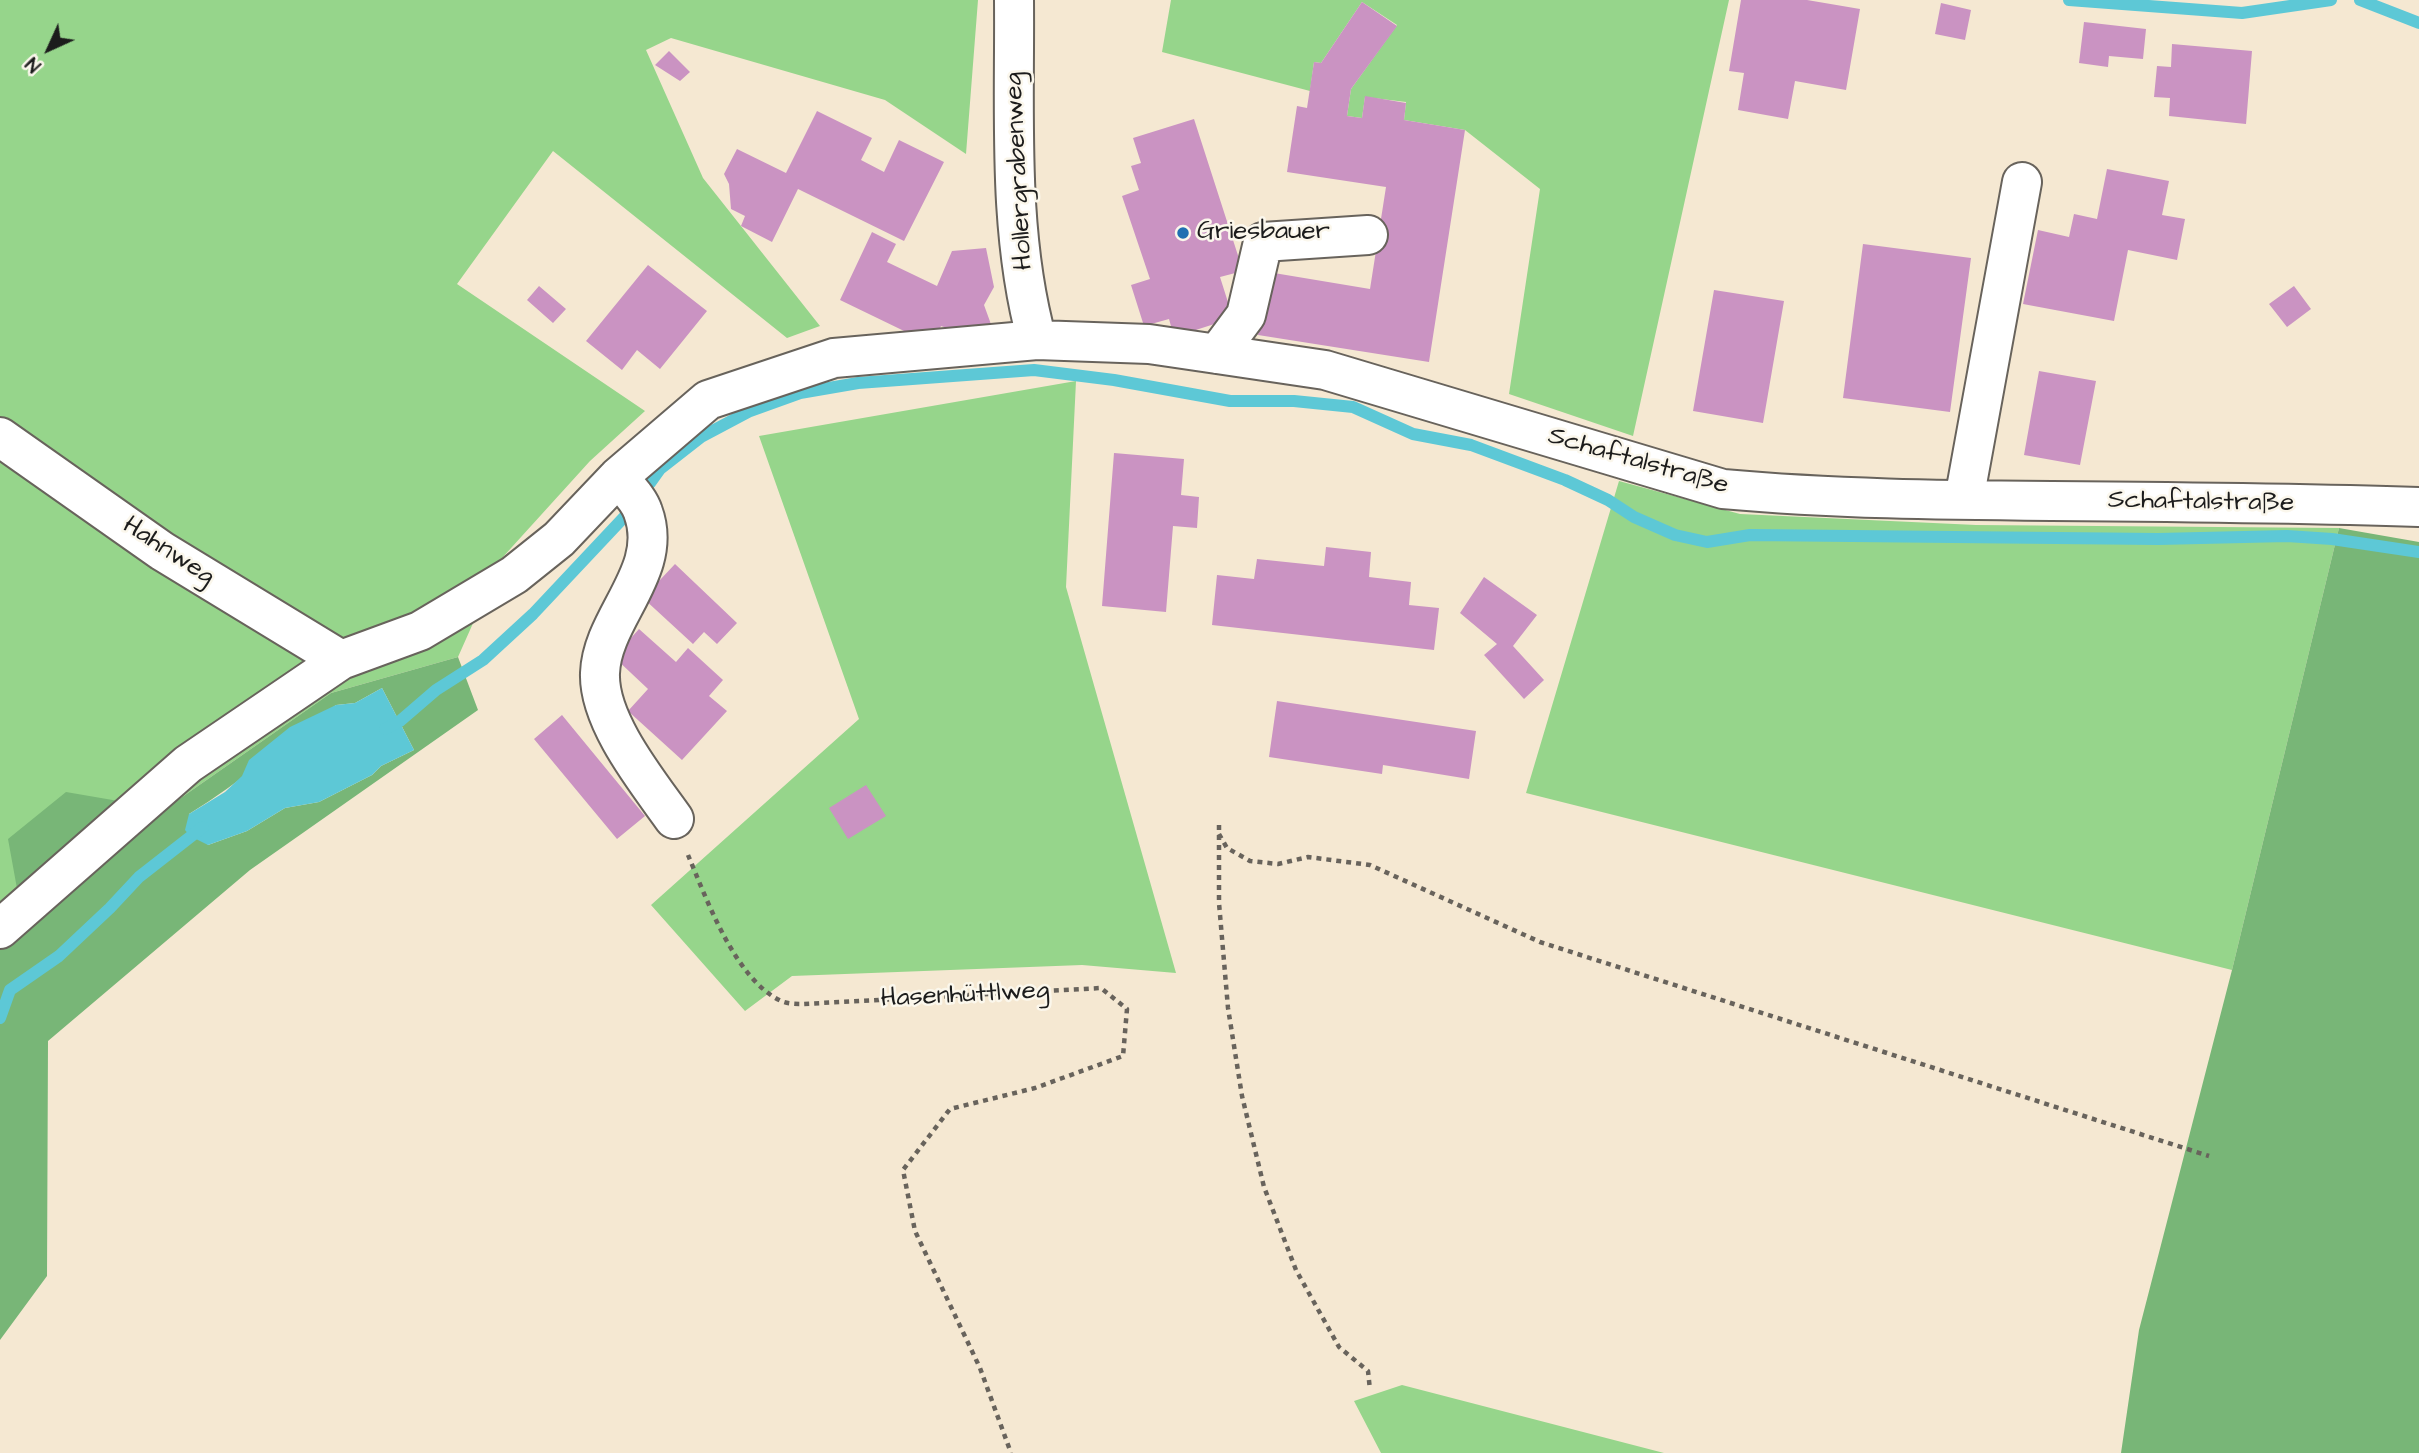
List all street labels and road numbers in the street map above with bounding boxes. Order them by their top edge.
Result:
street label: Hollergrabenweg [999,71,1041,271]
street label: Schaftalstraße [1544,421,1732,503]
street label: Schaftalstraße [2108,486,2294,520]
street label: Hahnweg [116,511,220,593]
street label: Hasenhüttlweg [880,976,1050,1016]

